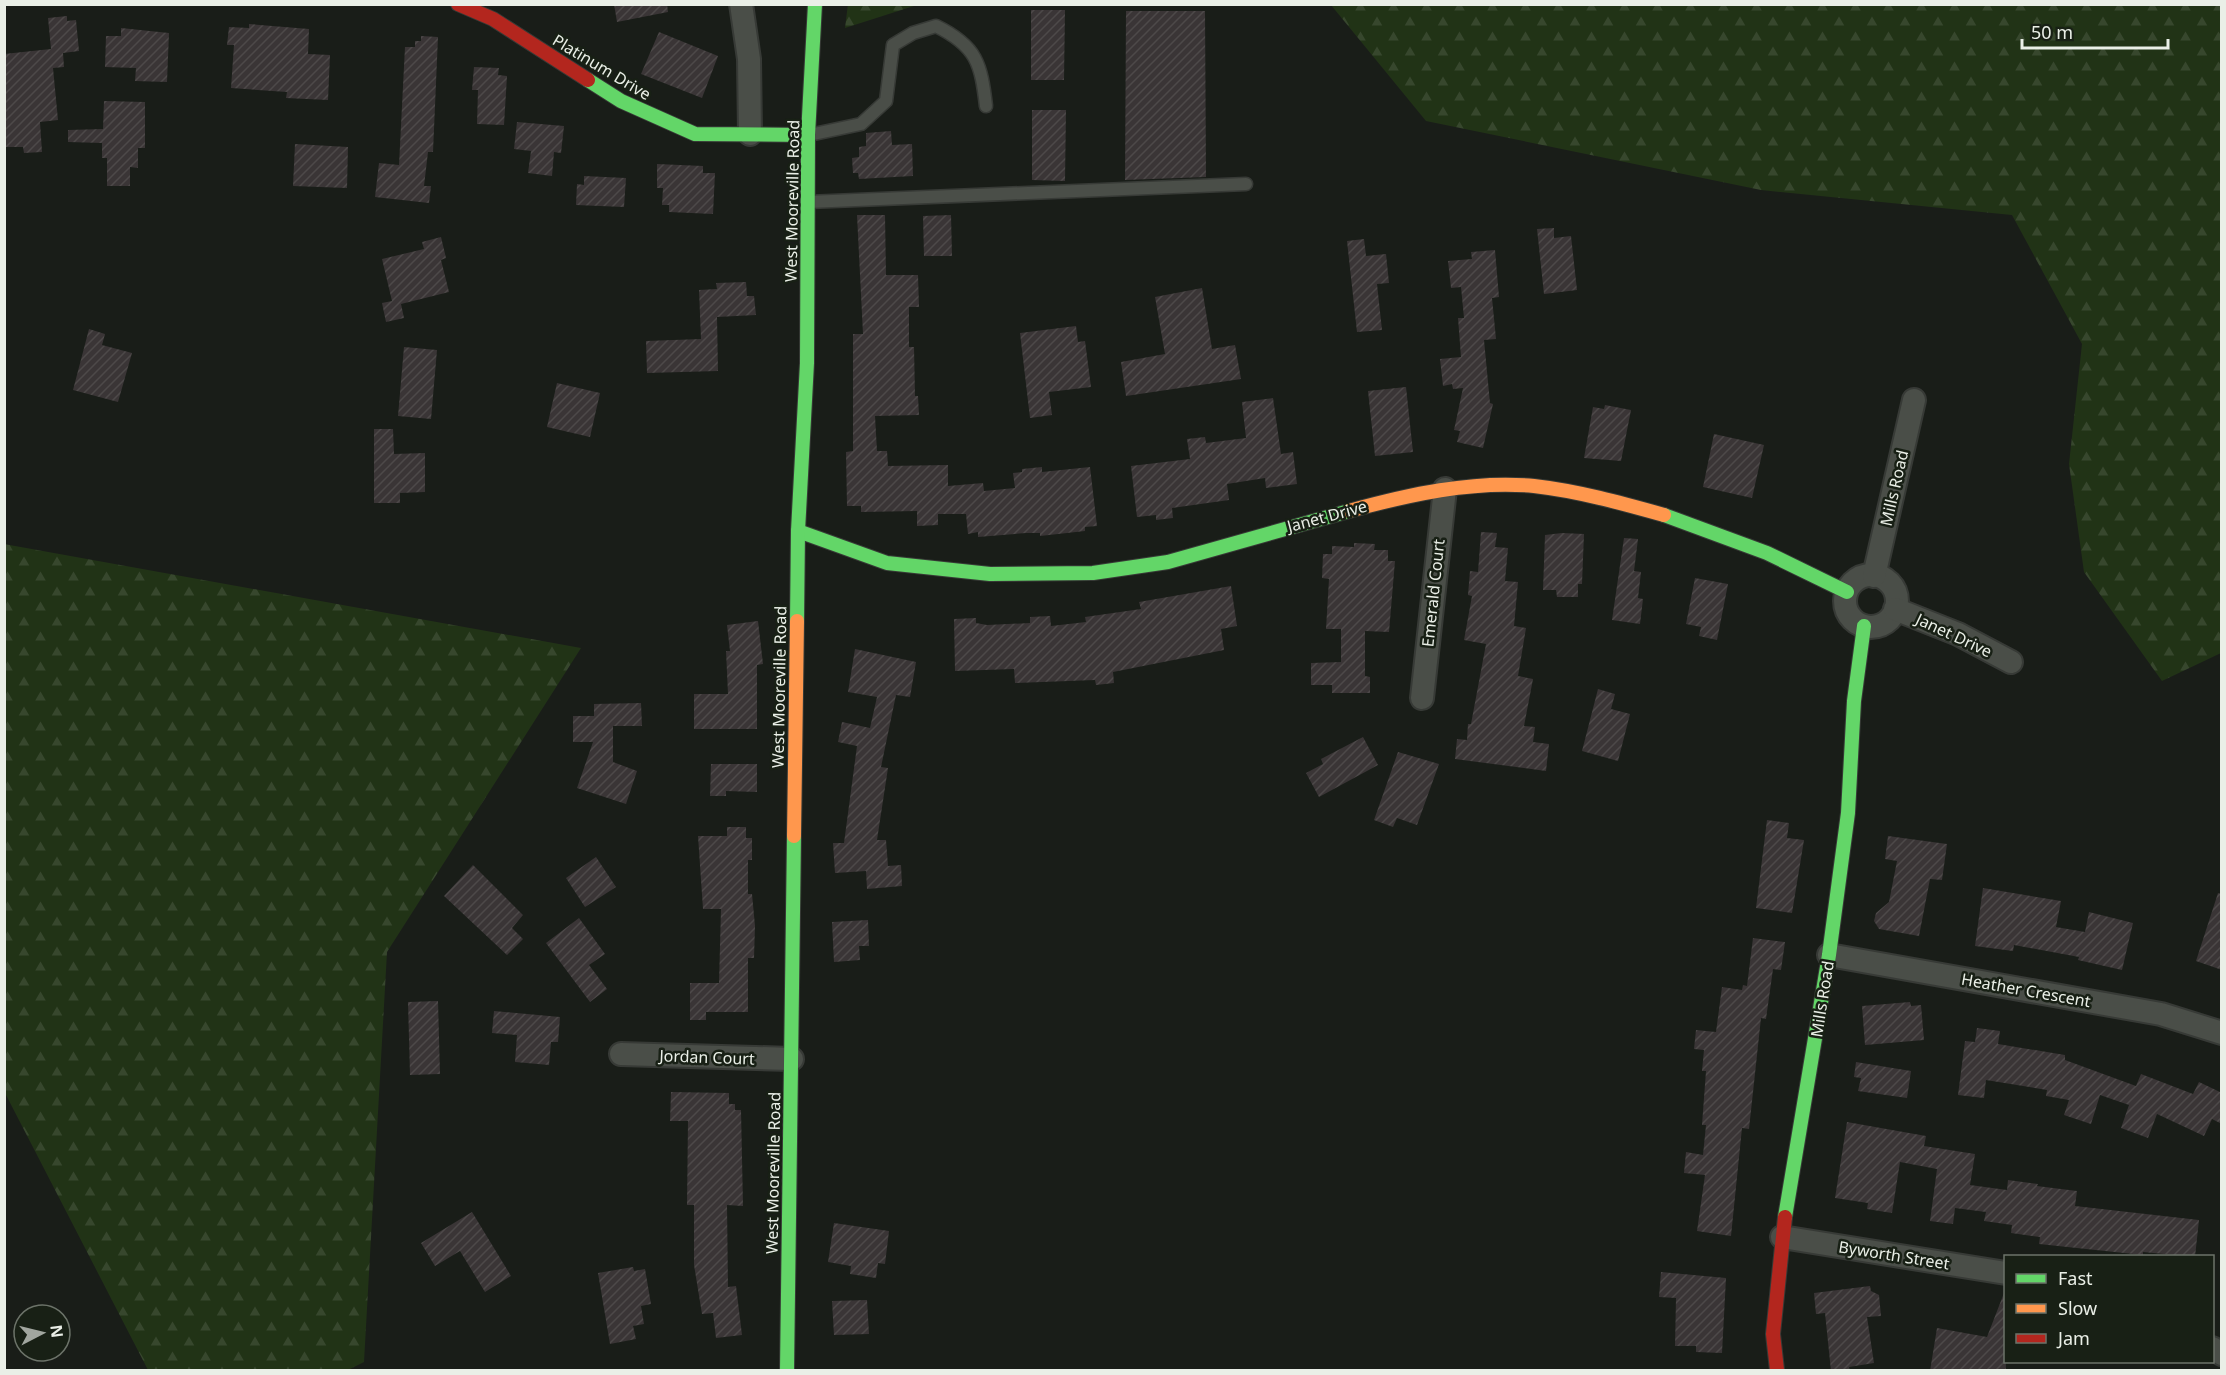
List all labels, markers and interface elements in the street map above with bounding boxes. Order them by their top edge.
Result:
scale bar [2022,12,2168,50]
text: 50 m [2031,20,2073,44]
street label: Platinum Drive [549,29,655,105]
street label: West Mooreville Road [780,120,804,282]
street label: Mills Road [1875,448,1913,528]
street label: Janet Drive [1283,495,1369,538]
street label: Emerald Court [1416,538,1450,648]
street label: West Mooreville Road [767,606,791,768]
street label: Janet Drive [1910,607,1996,662]
street label: Mills Road [1805,959,1839,1039]
street label: Heather Crescent [1960,968,2093,1012]
street label: Jordan Court [657,1044,755,1070]
street label: West Mooreville Road [761,1092,785,1254]
street label: Byworth Street [1837,1235,1951,1275]
legend [2004,1255,2214,1363]
text: Fast [2058,1266,2093,1290]
text: Slow [2058,1296,2097,1320]
north arrow [12,1303,72,1363]
text: N [45,1323,69,1339]
text: Jam [2056,1326,2090,1350]

